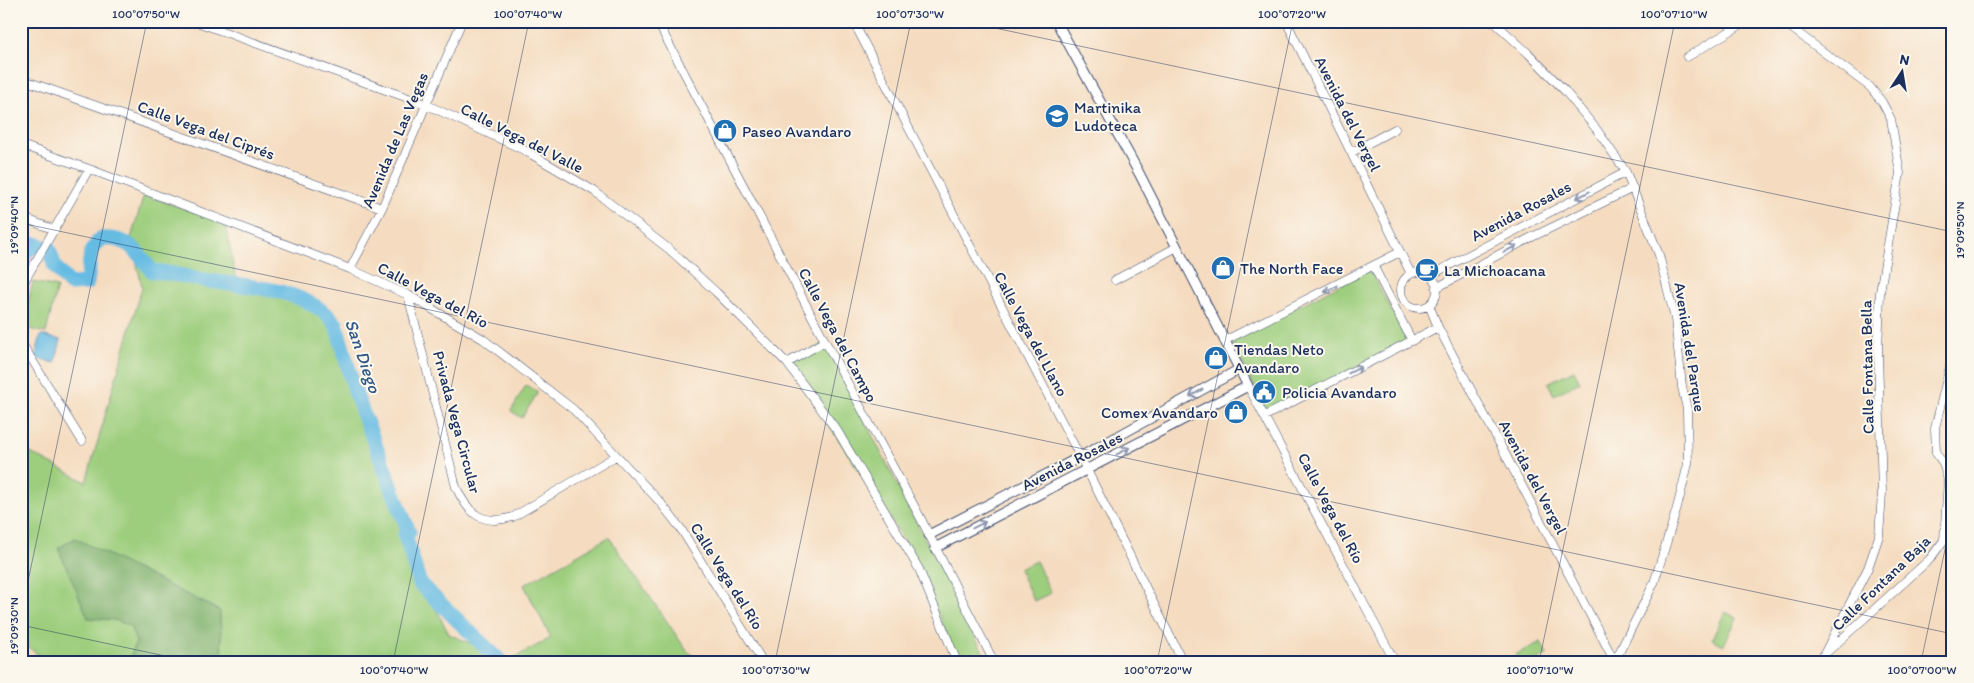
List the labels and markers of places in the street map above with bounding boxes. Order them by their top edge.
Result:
place label: Martinika Ludoteca [1074,98,1142,135]
school or university icon: Martinika Ludoteca [1044,103,1070,129]
shop icon: Paseo Avandaro [712,118,738,144]
place label: Paseo Avandaro [742,122,851,141]
shop icon: The North Face [1210,255,1236,281]
cafe icon: La Michoacana [1414,257,1440,283]
place label: The North Face [1240,259,1343,278]
place label: La Michoacana [1444,261,1547,280]
place label: Tiendas Neto Avandaro [1234,340,1324,377]
shop icon: Tiendas Neto Avandaro [1203,345,1229,371]
public building icon: Policia Avandaro [1251,379,1277,405]
place label: Policia Avandaro [1282,383,1397,402]
shop icon: Comex Avandaro [1223,399,1249,425]
place label: Comex Avandaro [1101,403,1218,422]

